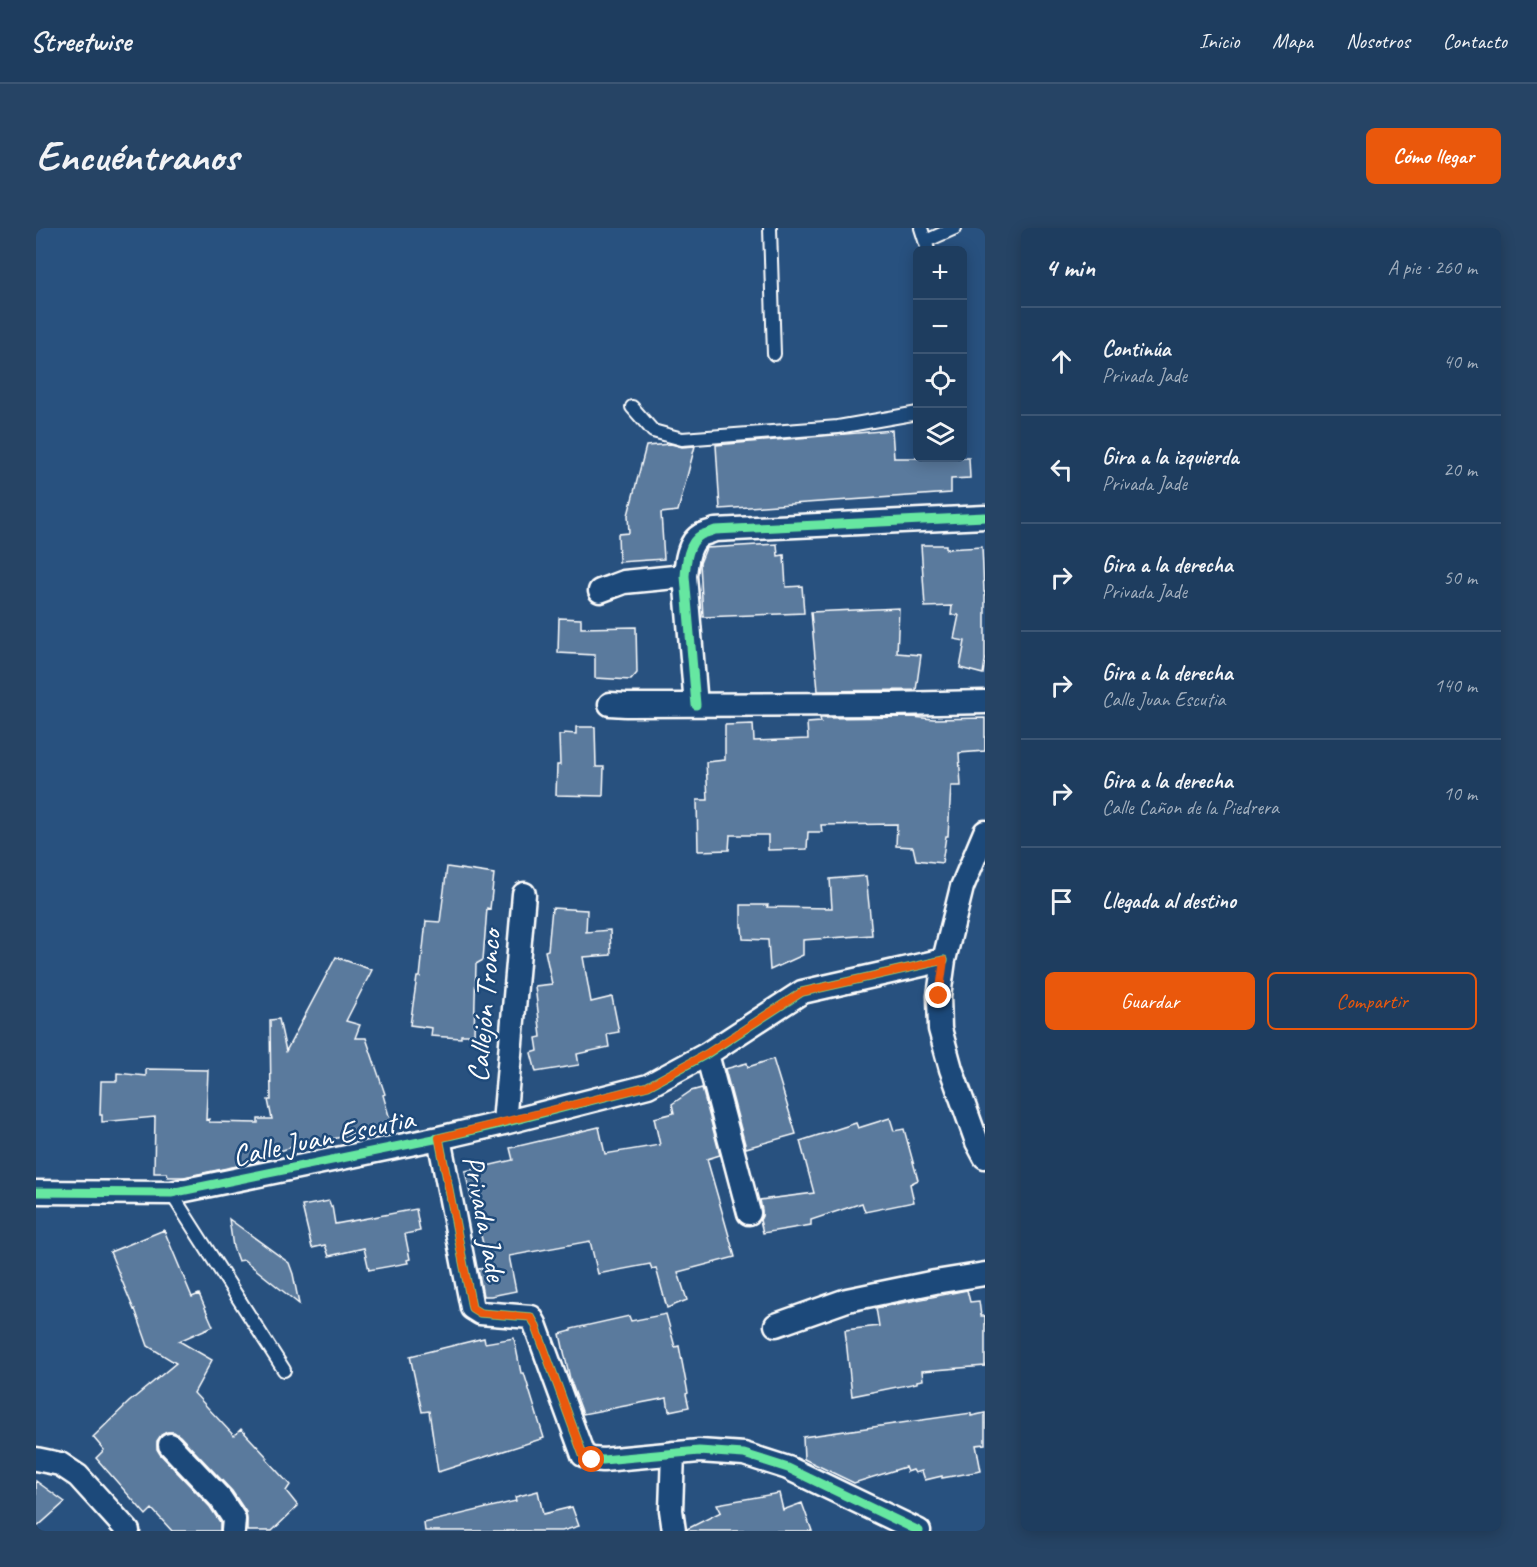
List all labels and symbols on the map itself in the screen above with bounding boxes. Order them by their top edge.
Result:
street label: Callejón Tronco [458,925,510,1084]
route end [925,982,951,1008]
street label: Calle Juan Escutia [229,1099,419,1175]
street label: Privada Jade [454,1152,516,1286]
route start [578,1446,604,1472]

